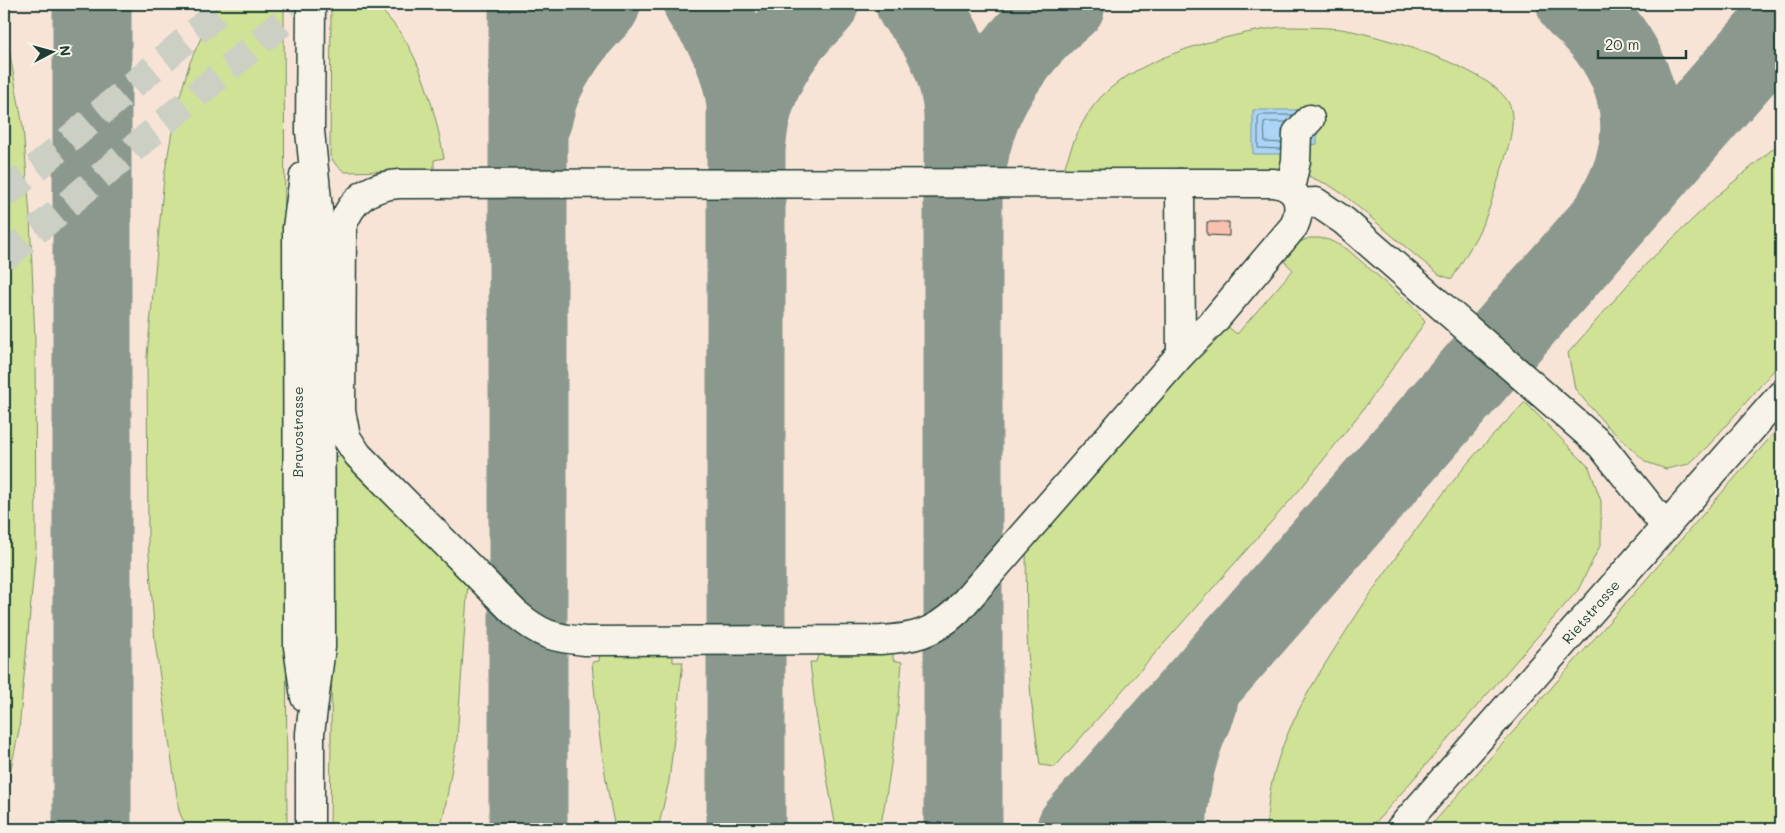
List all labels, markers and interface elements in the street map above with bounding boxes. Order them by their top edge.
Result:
north arrow [28,28,78,78]
scale bar [1598,28,1685,60]
text: 20 m [1605,34,1639,54]
text: N [55,44,75,57]
street label: Bravostrasse [288,386,307,478]
street label: Rietstrasse [1558,576,1624,648]

